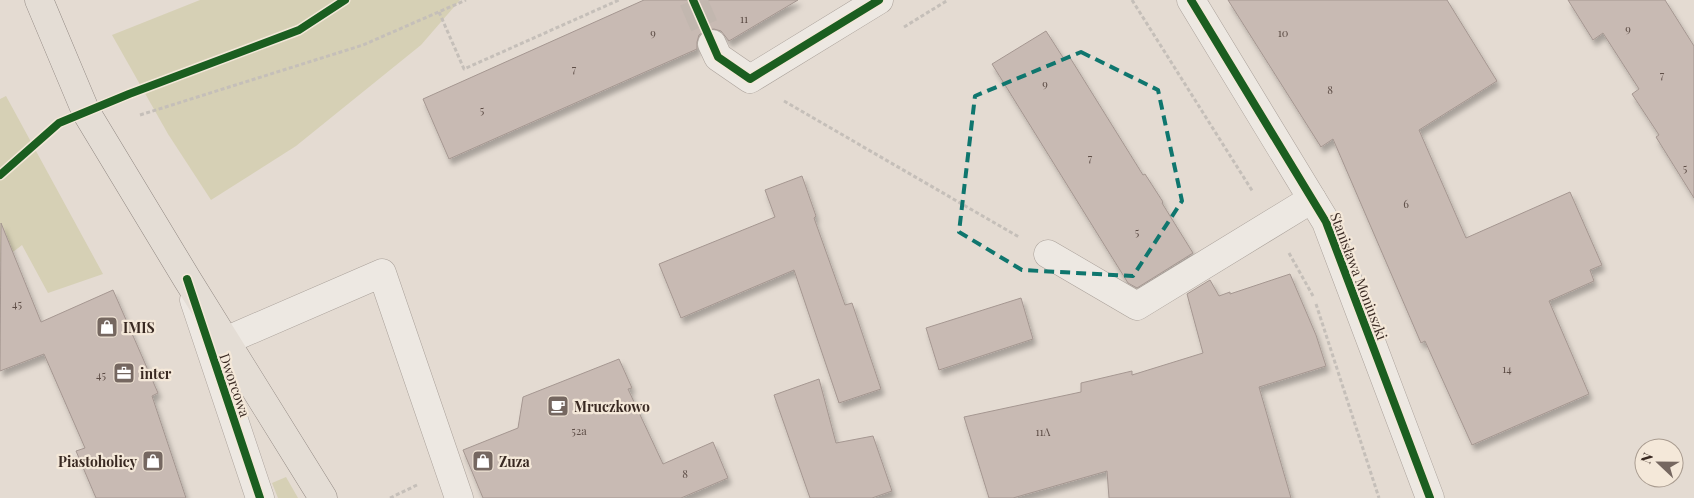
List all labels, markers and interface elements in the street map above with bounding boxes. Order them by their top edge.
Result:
house number: 11 [740,11,748,26]
house number: 9 [1625,21,1631,36]
house number: 9 [650,25,656,40]
house number: 10 [1278,25,1289,40]
house number: 7 [572,61,577,76]
house number: 7 [1660,67,1665,82]
house number: 9 [1042,76,1048,91]
house number: 8 [1327,82,1333,97]
house number: 5 [480,102,485,117]
house number: 7 [1088,150,1093,165]
house number: 5 [1683,160,1688,175]
house number: 6 [1403,196,1409,211]
street label: Stanisława Moniuszki [1326,210,1392,342]
house number: 5 [1135,224,1140,239]
house number: 45 [12,296,22,311]
shop icon: IMIS [95,315,119,339]
place label: IMIS [123,318,155,337]
street label: Dworcowa [215,350,255,420]
office icon: inter [112,361,136,385]
house number: 14 [1502,361,1512,376]
place label: inter [140,364,172,383]
house number: 45 [96,367,106,382]
cafe icon: Mruczkowo [546,394,570,418]
place label: Mruczkowo [574,397,650,416]
house number: 52a [571,423,587,438]
house number: 11A [1035,424,1051,439]
north arrow [1634,438,1684,488]
shop icon: Piastoholicy [141,449,165,473]
shop icon: Zuza [471,449,495,473]
text: N [1636,450,1657,466]
place label: Piastoholicy [58,452,138,471]
place label: Zuza [499,452,530,471]
house number: 8 [682,466,688,481]

